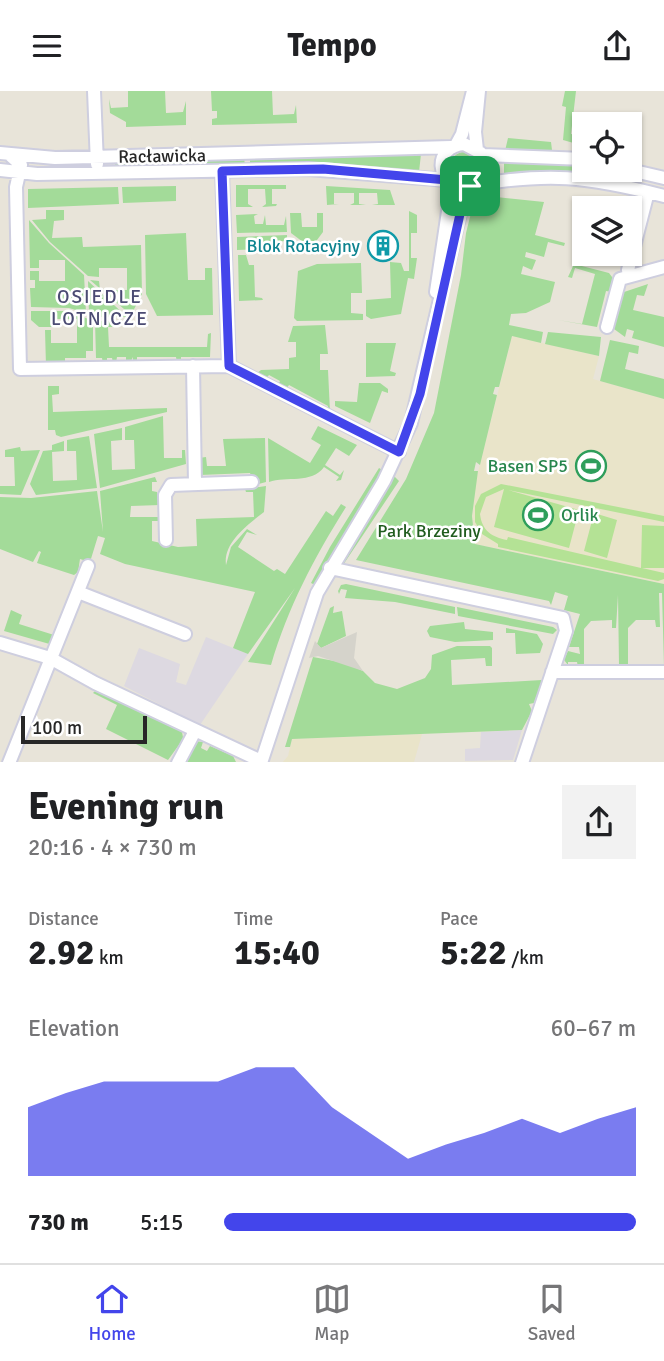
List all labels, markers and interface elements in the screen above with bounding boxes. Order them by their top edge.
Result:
text: Tempo [287,26,377,65]
icon: menu [28,27,66,65]
icon: share [598,27,636,65]
map controls [572,112,642,266]
button: locate [572,112,642,182]
street label: Racławicka [118,144,206,168]
pin [440,156,500,216]
icon: arrive [451,167,489,205]
button: layers [572,196,642,266]
building icon: Blok Rotacyjny [366,229,400,263]
place label: Blok Rotacyjny [247,235,361,257]
district label: OSIEDLE LOTNICZE [51,285,149,331]
sports icon: Basen SP5 [574,449,608,483]
place label: Basen SP5 [487,455,568,477]
sports icon: Orlik [521,498,555,532]
place label: Orlik [561,504,599,526]
park label: Park Brzeziny [377,520,481,542]
scale bar [21,713,147,745]
text: 100 m [32,716,82,740]
text: Evening run [28,783,224,830]
button: share [562,785,636,859]
text: 20:16 · 4 × 730 m [28,833,197,862]
text: Distance [28,907,99,931]
text: Time [234,907,273,931]
text: Pace [440,907,478,931]
text: 2.92 [28,931,95,974]
text: 15:40 [234,931,320,974]
text: 5:22 [440,931,507,974]
text: km [95,946,124,970]
text: /km [507,946,544,970]
text: Elevation [28,1014,120,1043]
text: 60–67 m [551,1014,636,1043]
text: 730 m [28,1208,89,1237]
text: 5:15 [140,1208,183,1237]
tab: Home [88,1280,136,1346]
tab: Map [313,1280,351,1346]
tab: Saved [528,1280,576,1346]

